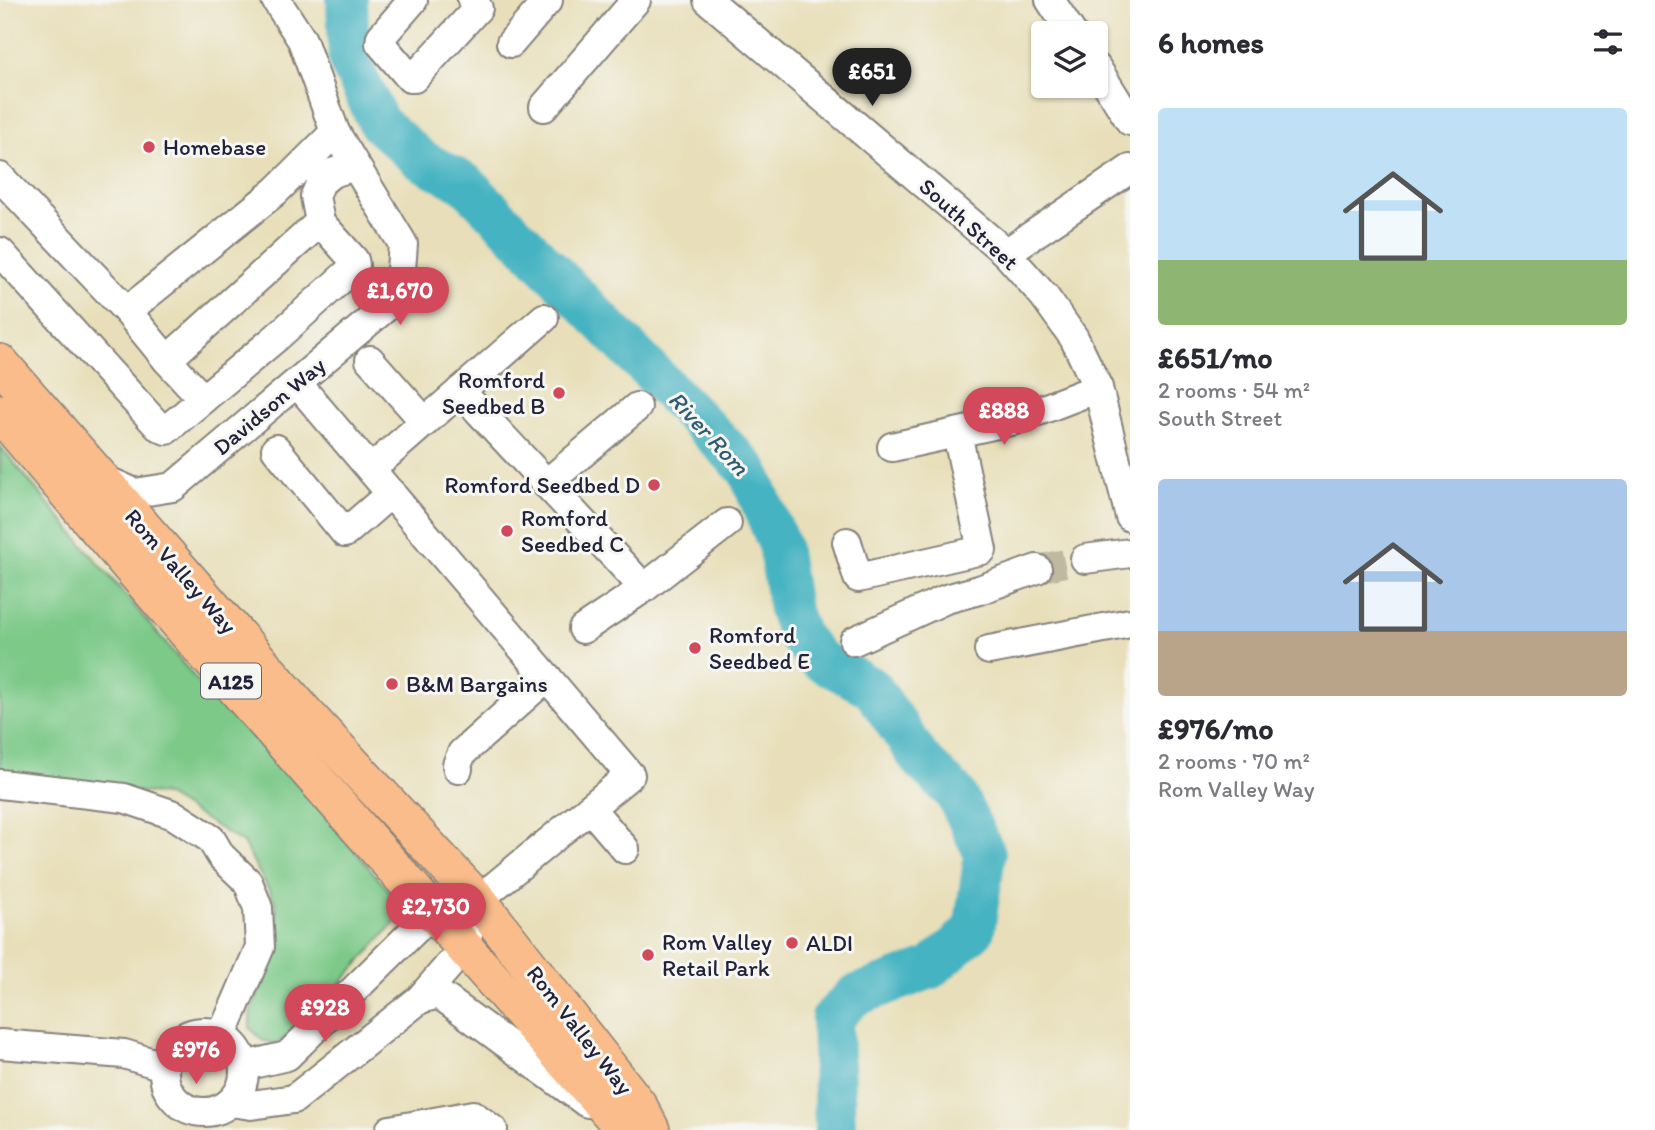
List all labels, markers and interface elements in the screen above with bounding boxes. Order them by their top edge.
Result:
map controls [1031,21,1108,98]
button: layers [1031,21,1108,98]
icon: filters [1589,23,1627,61]
text: 6 homes [1158,24,1264,61]
pin: £651 [831,48,913,108]
text: £651 [848,57,896,85]
place label: Homebase [163,133,266,161]
marker: Homebase [141,139,157,155]
icon: home [1330,153,1456,279]
street label: South Street [914,172,1025,276]
pin: £1,670 [343,268,457,327]
text: £1,670 [367,276,433,304]
text: £651/mo [1158,339,1273,376]
street label: Davidson Way [207,351,331,461]
place label: Romford Seedbed B [442,366,545,420]
text: 2 rooms · 54 m² [1158,376,1310,404]
marker: Romford Seedbed B [551,385,567,401]
water label: River Rom [663,385,756,482]
pin: £888 [963,388,1045,447]
text: £888 [979,396,1029,424]
text: South Street [1158,404,1282,432]
place label: Romford Seedbed D [444,471,640,499]
marker: Romford Seedbed D [646,477,662,493]
street label: Rom Valley Way [119,503,243,639]
place label: Romford Seedbed C [521,504,624,558]
marker: Romford Seedbed C [499,523,515,539]
icon: home [1330,524,1456,650]
place label: Romford Seedbed E [709,621,810,675]
marker: Romford Seedbed E [687,640,703,656]
road number: A125 [201,664,261,698]
place label: B&M Bargains [406,670,548,698]
marker: B&M Bargains [384,676,400,692]
text: £976/mo [1158,710,1274,747]
text: 2 rooms · 70 m² [1158,747,1310,775]
text: Rom Valley Way [1158,775,1315,803]
pin: £2,730 [379,884,493,943]
text: £2,730 [402,892,470,920]
place label: Rom Valley Retail Park [662,928,772,982]
place label: ALDI [806,929,853,957]
marker: ALDI [784,935,800,951]
marker: Rom Valley Retail Park [640,947,656,963]
street label: Rom Valley Way [521,960,639,1100]
pin: £928 [284,984,366,1044]
text: £928 [300,993,350,1021]
pin: £976 [155,1026,237,1086]
text: £976 [172,1035,220,1063]

